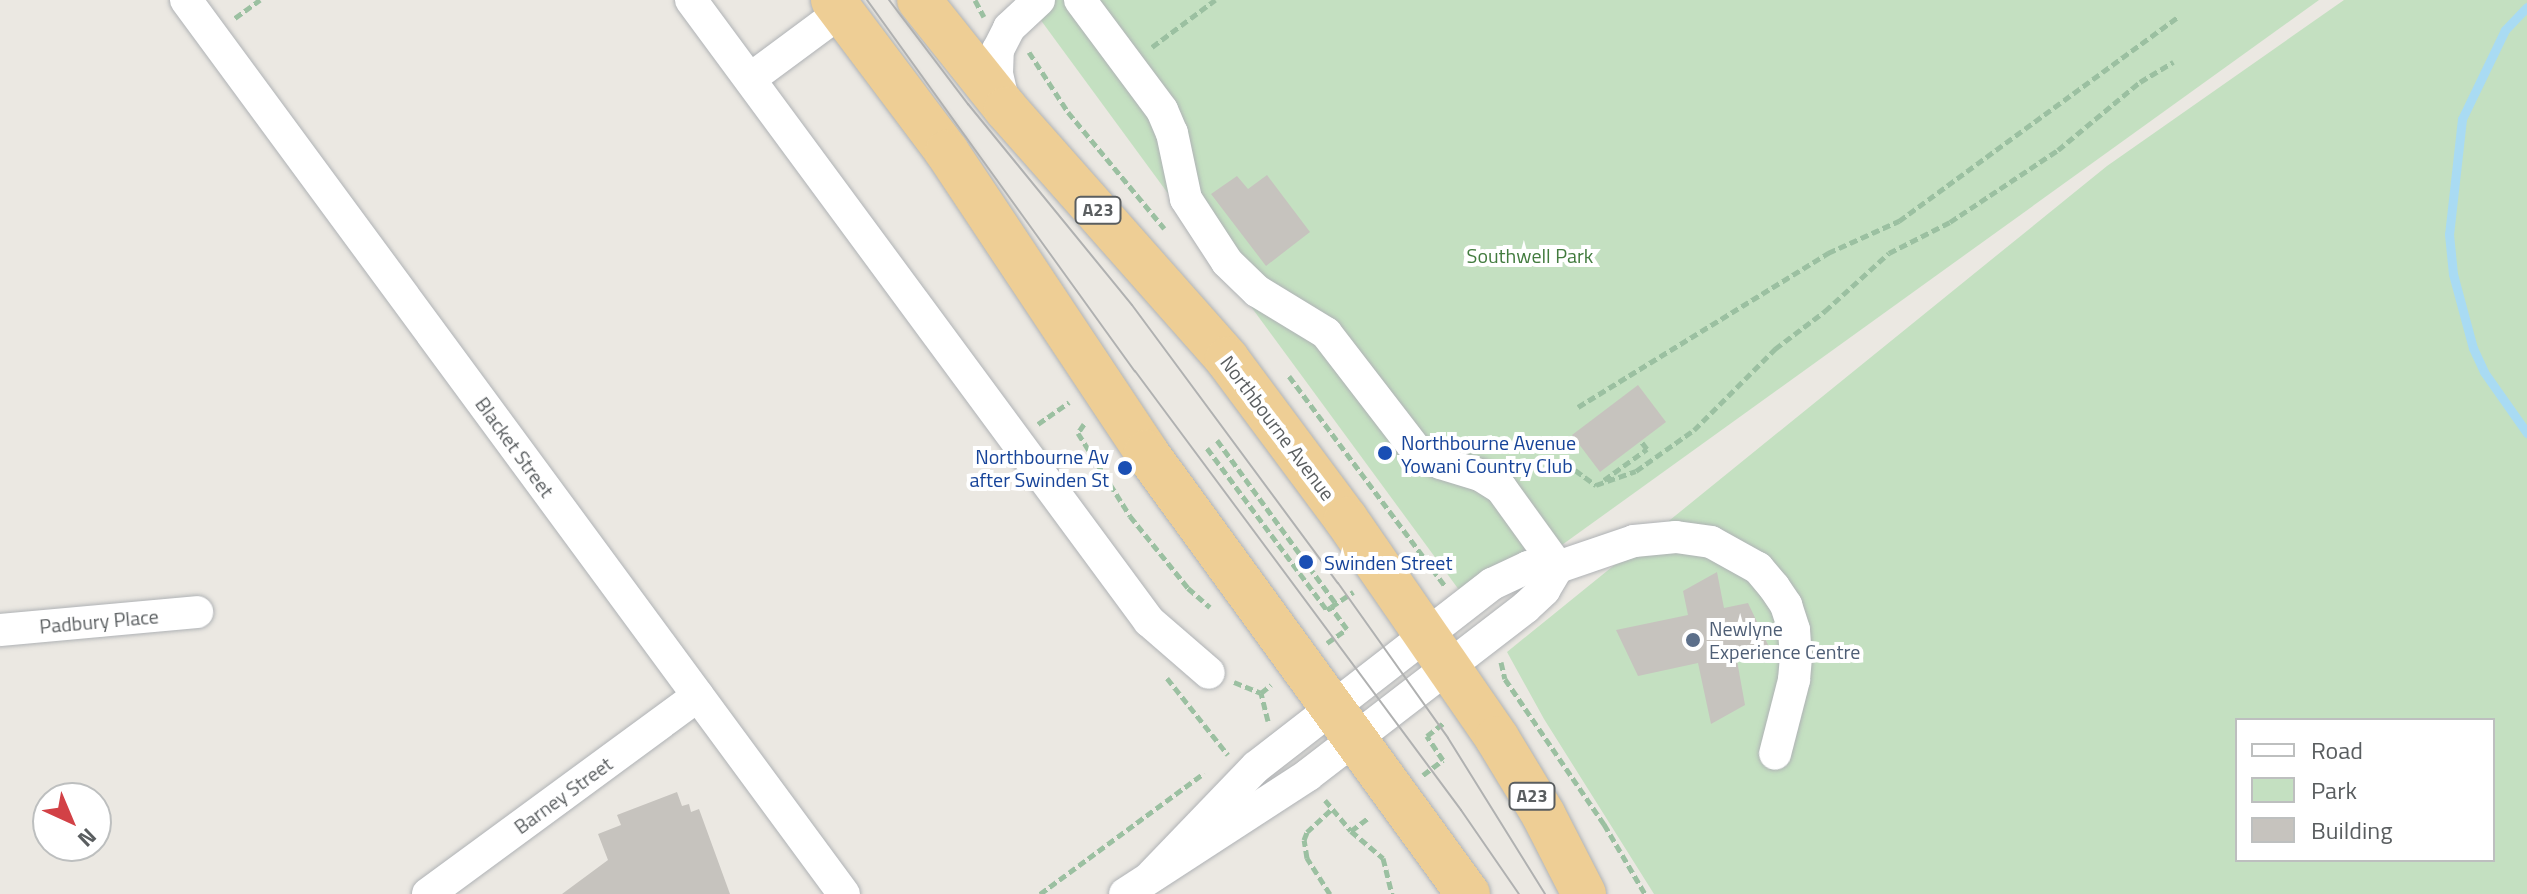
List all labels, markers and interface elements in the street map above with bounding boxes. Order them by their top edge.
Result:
road number: A23 [1074,196,1122,224]
park label: Southwell Park [1467,243,1593,267]
street label: Northbourne Avenue [1216,351,1340,505]
street label: Blacket Street [471,392,559,502]
place label: Northbourne Avenue Yowani Country Club [1401,430,1576,477]
place label: Northbourne Av after Swinden St [969,444,1109,491]
marker: Northbourne Avenue Yowani Country Club [1376,444,1394,462]
marker: Northbourne Av after Swinden St [1116,459,1134,477]
place label: Swinden Street [1324,550,1452,574]
marker: Swinden Street [1295,551,1317,573]
street label: Padbury Place [38,604,160,638]
place label: Newlyne Experience Centre [1709,616,1860,663]
marker: Newlyne Experience Centre [1684,631,1702,649]
legend [2235,718,2495,862]
text: Road [2311,732,2363,768]
street label: Barney Street [509,751,617,839]
text: Park [2311,772,2357,808]
north arrow [32,782,112,862]
road number: A23 [1508,782,1556,810]
text: Building [2311,812,2393,848]
text: N [70,820,105,855]

